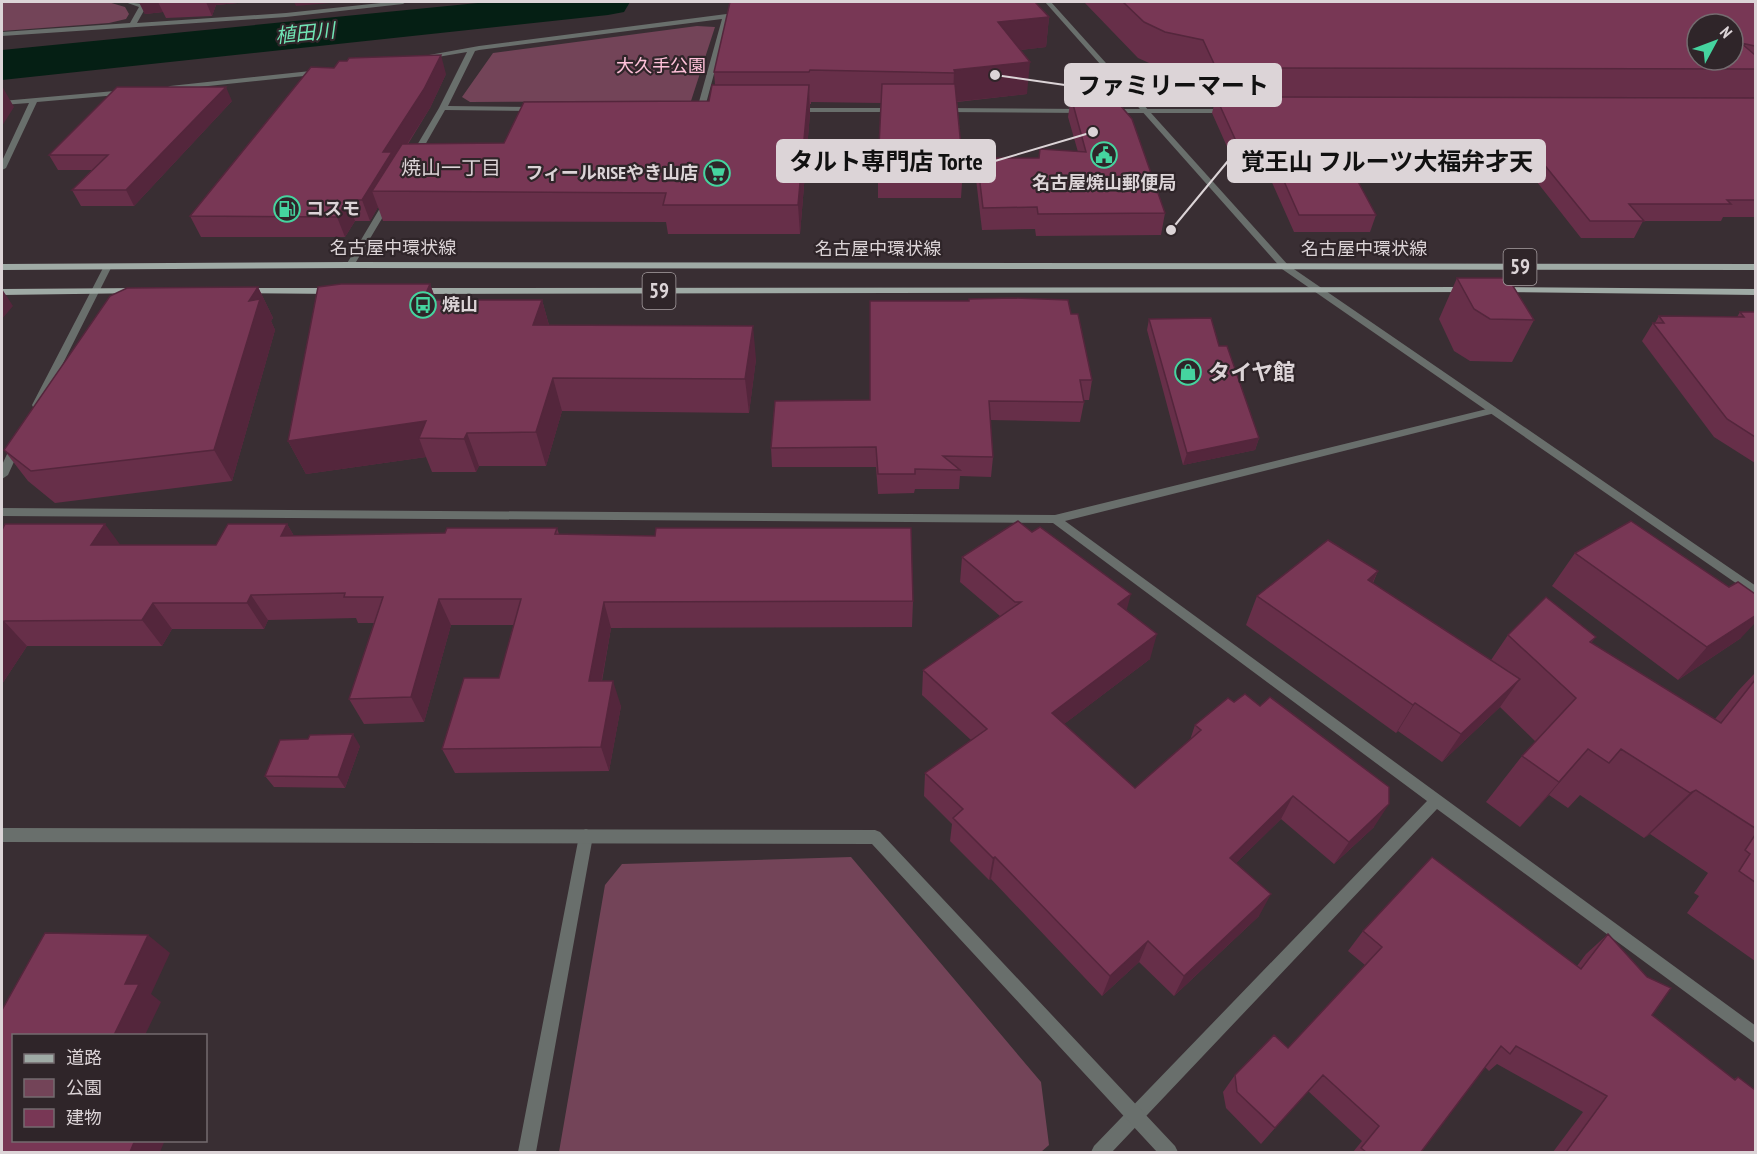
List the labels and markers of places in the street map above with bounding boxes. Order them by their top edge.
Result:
callout: ファミリーマート [1065,64,1281,106]
callout: タルト専門店 Torte [777,140,995,182]
public building icon: 名古屋焼山郵便局 [1089,140,1119,170]
callout: 覚王山 フルーツ大福弁才天 [1228,140,1545,182]
supermarket icon: フィールRISEやき山店 [702,158,732,188]
place label: フィールRISEやき山店 [525,161,698,184]
place label: 名古屋焼山郵便局 [1032,171,1176,194]
fuel station icon: コスモ [272,194,302,224]
place label: コスモ [306,197,360,220]
bus stop icon: 焼山 [408,290,438,320]
place label: 焼山 [442,293,478,316]
shop icon: タイヤ館 [1173,357,1203,387]
place label: タイヤ館 [1208,358,1295,386]

